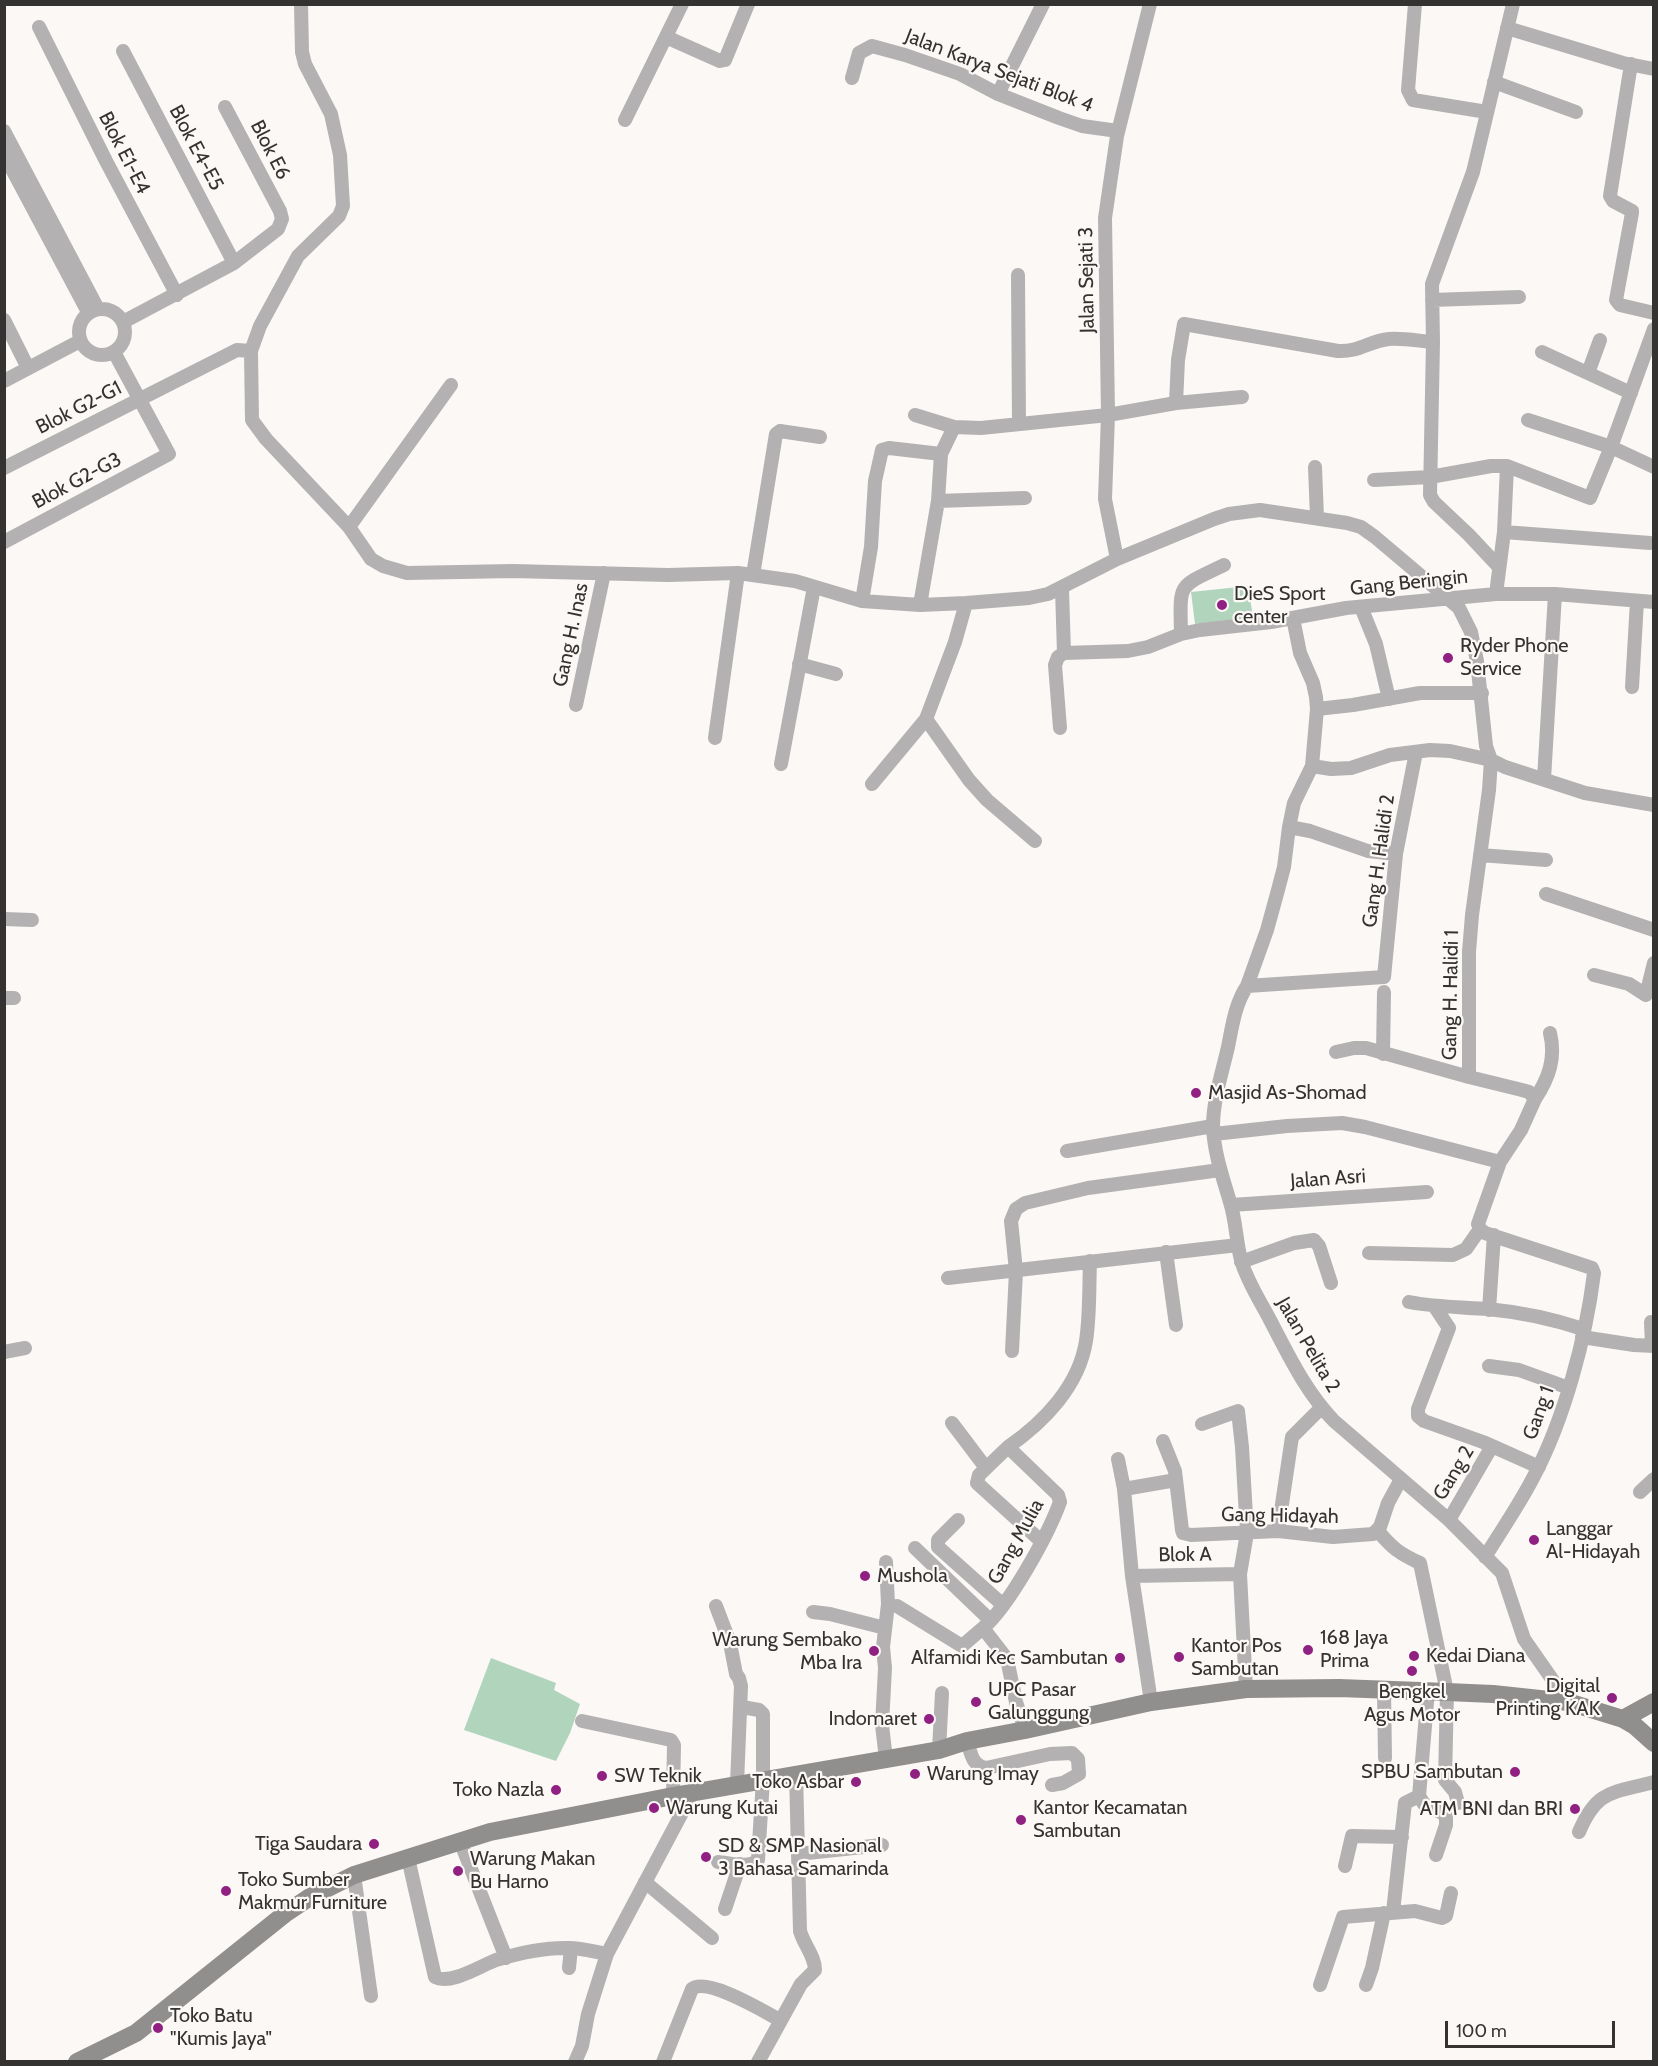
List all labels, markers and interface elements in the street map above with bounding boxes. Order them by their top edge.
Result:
street label: Jalan Karya Sejati Blok 4 [902,24,1096,118]
street label: Blok E4-E5 [164,101,228,195]
street label: Blok E1-E4 [93,108,155,198]
street label: Blok E6 [245,116,295,184]
street label: Jalan Sejati 3 [1074,227,1100,333]
street label: Blok G2-G1 [32,376,126,440]
street label: Blok G2-G3 [28,448,126,514]
street label: Gang Beringin [1349,565,1469,601]
street label: Gang H. Inas [548,581,594,689]
place label: DieS Sport center [1234,582,1326,629]
marker: DieS Sport center [1215,598,1229,612]
place label: Ryder Phone Service [1460,634,1569,681]
marker: Ryder Phone Service [1441,651,1455,665]
street label: Gang H. Halidi 2 [1358,793,1400,929]
street label: Gang H. Halidi 1 [1438,930,1464,1060]
place label: Masjid As-Shomad [1208,1081,1367,1105]
marker: Masjid As-Shomad [1189,1086,1203,1100]
street label: Jalan Asri [1289,1164,1367,1194]
street label: Jalan Pelita 2 [1271,1293,1345,1397]
street label: Gang 1 [1518,1383,1560,1443]
street label: Gang 2 [1428,1441,1480,1505]
street label: Gang Mulia [983,1495,1049,1589]
street label: Gang Hidayah [1221,1503,1339,1529]
place label: Langgar Al-Hidayah [1546,1517,1640,1564]
marker: Langgar Al-Hidayah [1527,1533,1541,1547]
street label: Blok A [1158,1543,1212,1567]
place label: Mushola [877,1564,948,1588]
marker: Mushola [858,1569,872,1583]
place label: 168 Jaya Prima [1320,1626,1388,1673]
place label: Warung Sembako Mba Ira [712,1628,862,1675]
place label: Kantor Pos Sambutan [1191,1634,1282,1681]
marker: 168 Jaya Prima [1301,1643,1315,1657]
marker: Warung Sembako Mba Ira [867,1644,881,1658]
place label: Kedai Diana [1426,1644,1525,1668]
place label: Alfamidi Kec Sambutan [911,1646,1108,1670]
marker: Kedai Diana [1407,1649,1421,1663]
marker: Kantor Pos Sambutan [1172,1650,1186,1664]
marker: Alfamidi Kec Sambutan [1113,1651,1127,1665]
marker: Bengkel Agus Motor [1405,1664,1419,1678]
place label: Digital Printing KAK [1496,1674,1600,1721]
place label: UPC Pasar Galunggung [988,1678,1089,1725]
place label: Bengkel Agus Motor [1364,1680,1460,1727]
marker: Digital Printing KAK [1605,1691,1619,1705]
marker: UPC Pasar Galunggung [969,1695,983,1709]
place label: Indomaret [829,1707,917,1731]
marker: Indomaret [922,1712,936,1726]
place label: SPBU Sambutan [1361,1760,1503,1784]
place label: Warung Imay [927,1762,1039,1786]
place label: SW Teknik [614,1764,702,1788]
marker: SPBU Sambutan [1508,1765,1522,1779]
marker: Warung Imay [908,1767,922,1781]
marker: SW Teknik [595,1769,609,1783]
place label: Toko Asbar [752,1770,844,1794]
marker: Toko Asbar [849,1775,863,1789]
place label: Toko Nazla [453,1778,544,1802]
marker: Toko Nazla [549,1783,563,1797]
place label: Warung Kutai [666,1796,778,1820]
place label: Kantor Kecamatan Sambutan [1033,1796,1187,1843]
place label: ATM BNI dan BRI [1420,1797,1563,1821]
marker: Warung Kutai [647,1801,661,1815]
marker: ATM BNI dan BRI [1568,1802,1582,1816]
marker: Kantor Kecamatan Sambutan [1014,1813,1028,1827]
place label: Tiga Saudara [255,1832,362,1856]
place label: SD & SMP Nasional 3 Bahasa Samarinda [718,1834,889,1881]
marker: Tiga Saudara [367,1837,381,1851]
place label: Warung Makan Bu Harno [470,1847,596,1894]
marker: SD & SMP Nasional 3 Bahasa Samarinda [699,1850,713,1864]
marker: Warung Makan Bu Harno [451,1864,465,1878]
place label: Toko Sumber Makmur Furniture [238,1868,387,1915]
marker: Toko Sumber Makmur Furniture [219,1884,233,1898]
place label: Toko Batu "Kumis Jaya" [170,2004,272,2051]
scale bar [1448,2009,1618,2047]
text: 100 m [1456,2020,1507,2042]
marker: Toko Batu "Kumis Jaya" [151,2021,165,2035]

